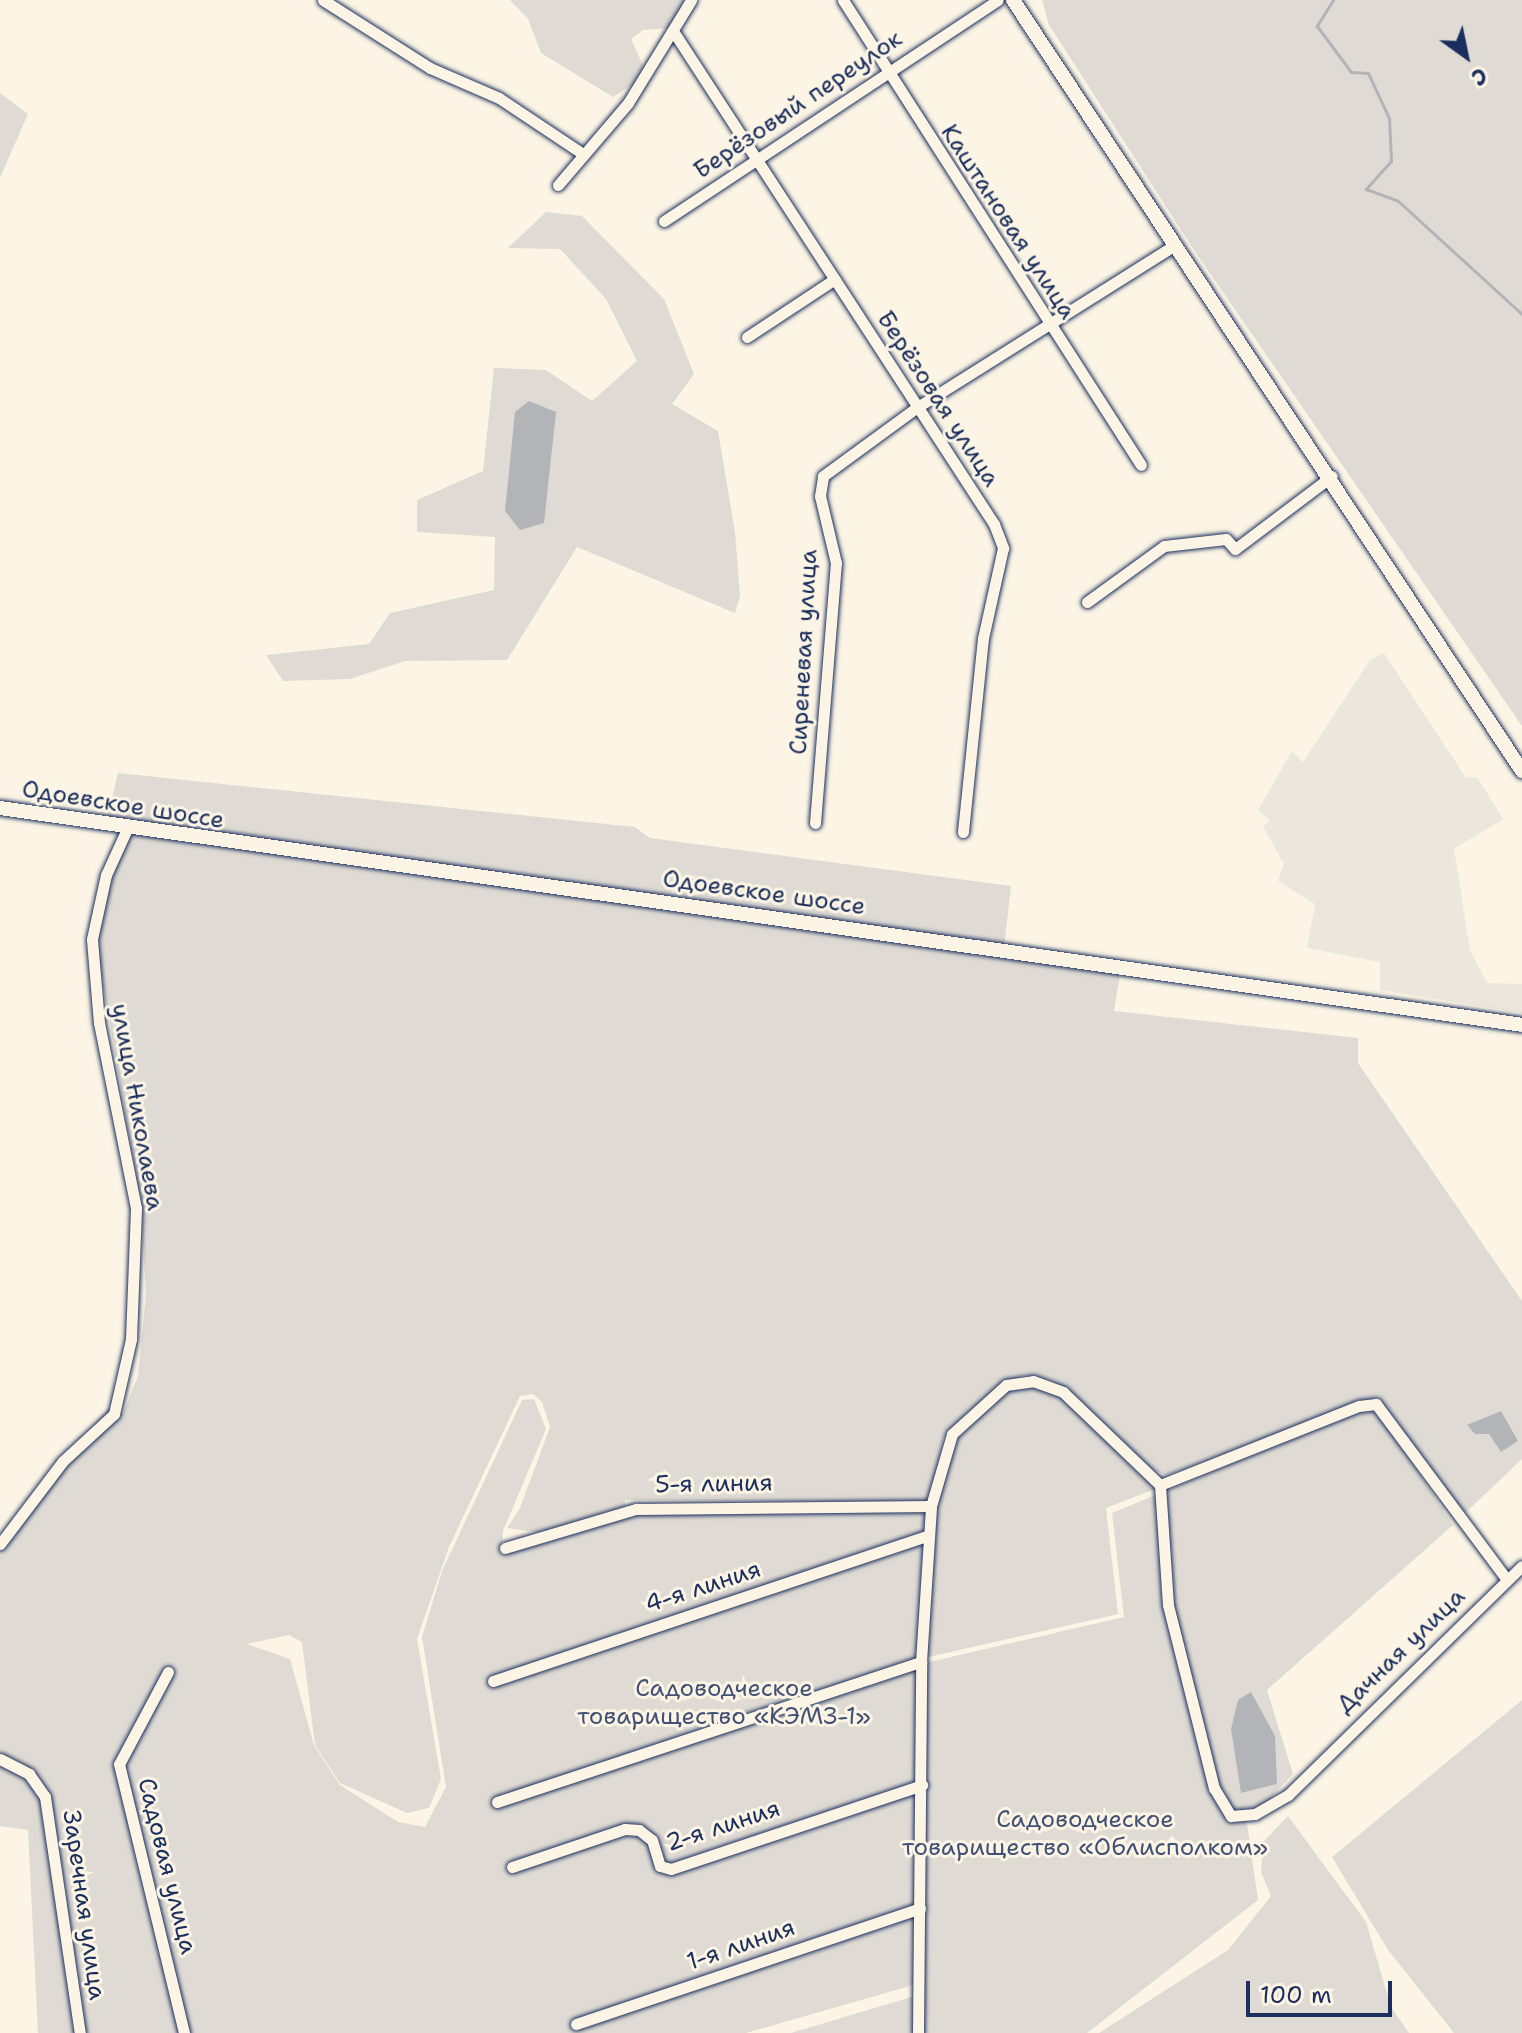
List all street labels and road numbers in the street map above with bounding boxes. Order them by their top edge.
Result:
street label: Берёзовый переулок [688,25,908,185]
street label: Каштановая улица [934,119,1082,325]
street label: Берёзовая улица [870,306,1006,492]
street label: Сиреневая улица [784,549,824,755]
street label: Одоевское шоссе [20,775,226,835]
street label: Одоевское шоссе [661,865,867,921]
street label: улица Николаева [105,1001,169,1213]
street label: 5-я линия [655,1469,773,1499]
street label: 4-я линия [642,1555,764,1619]
street label: Дачная улица [1331,1582,1471,1720]
street label: Садовая улица [131,1775,203,1957]
street label: 2-я линия [662,1794,784,1858]
street label: Заречная улица [56,1808,112,2002]
street label: 1-я линия [683,1913,799,1977]

